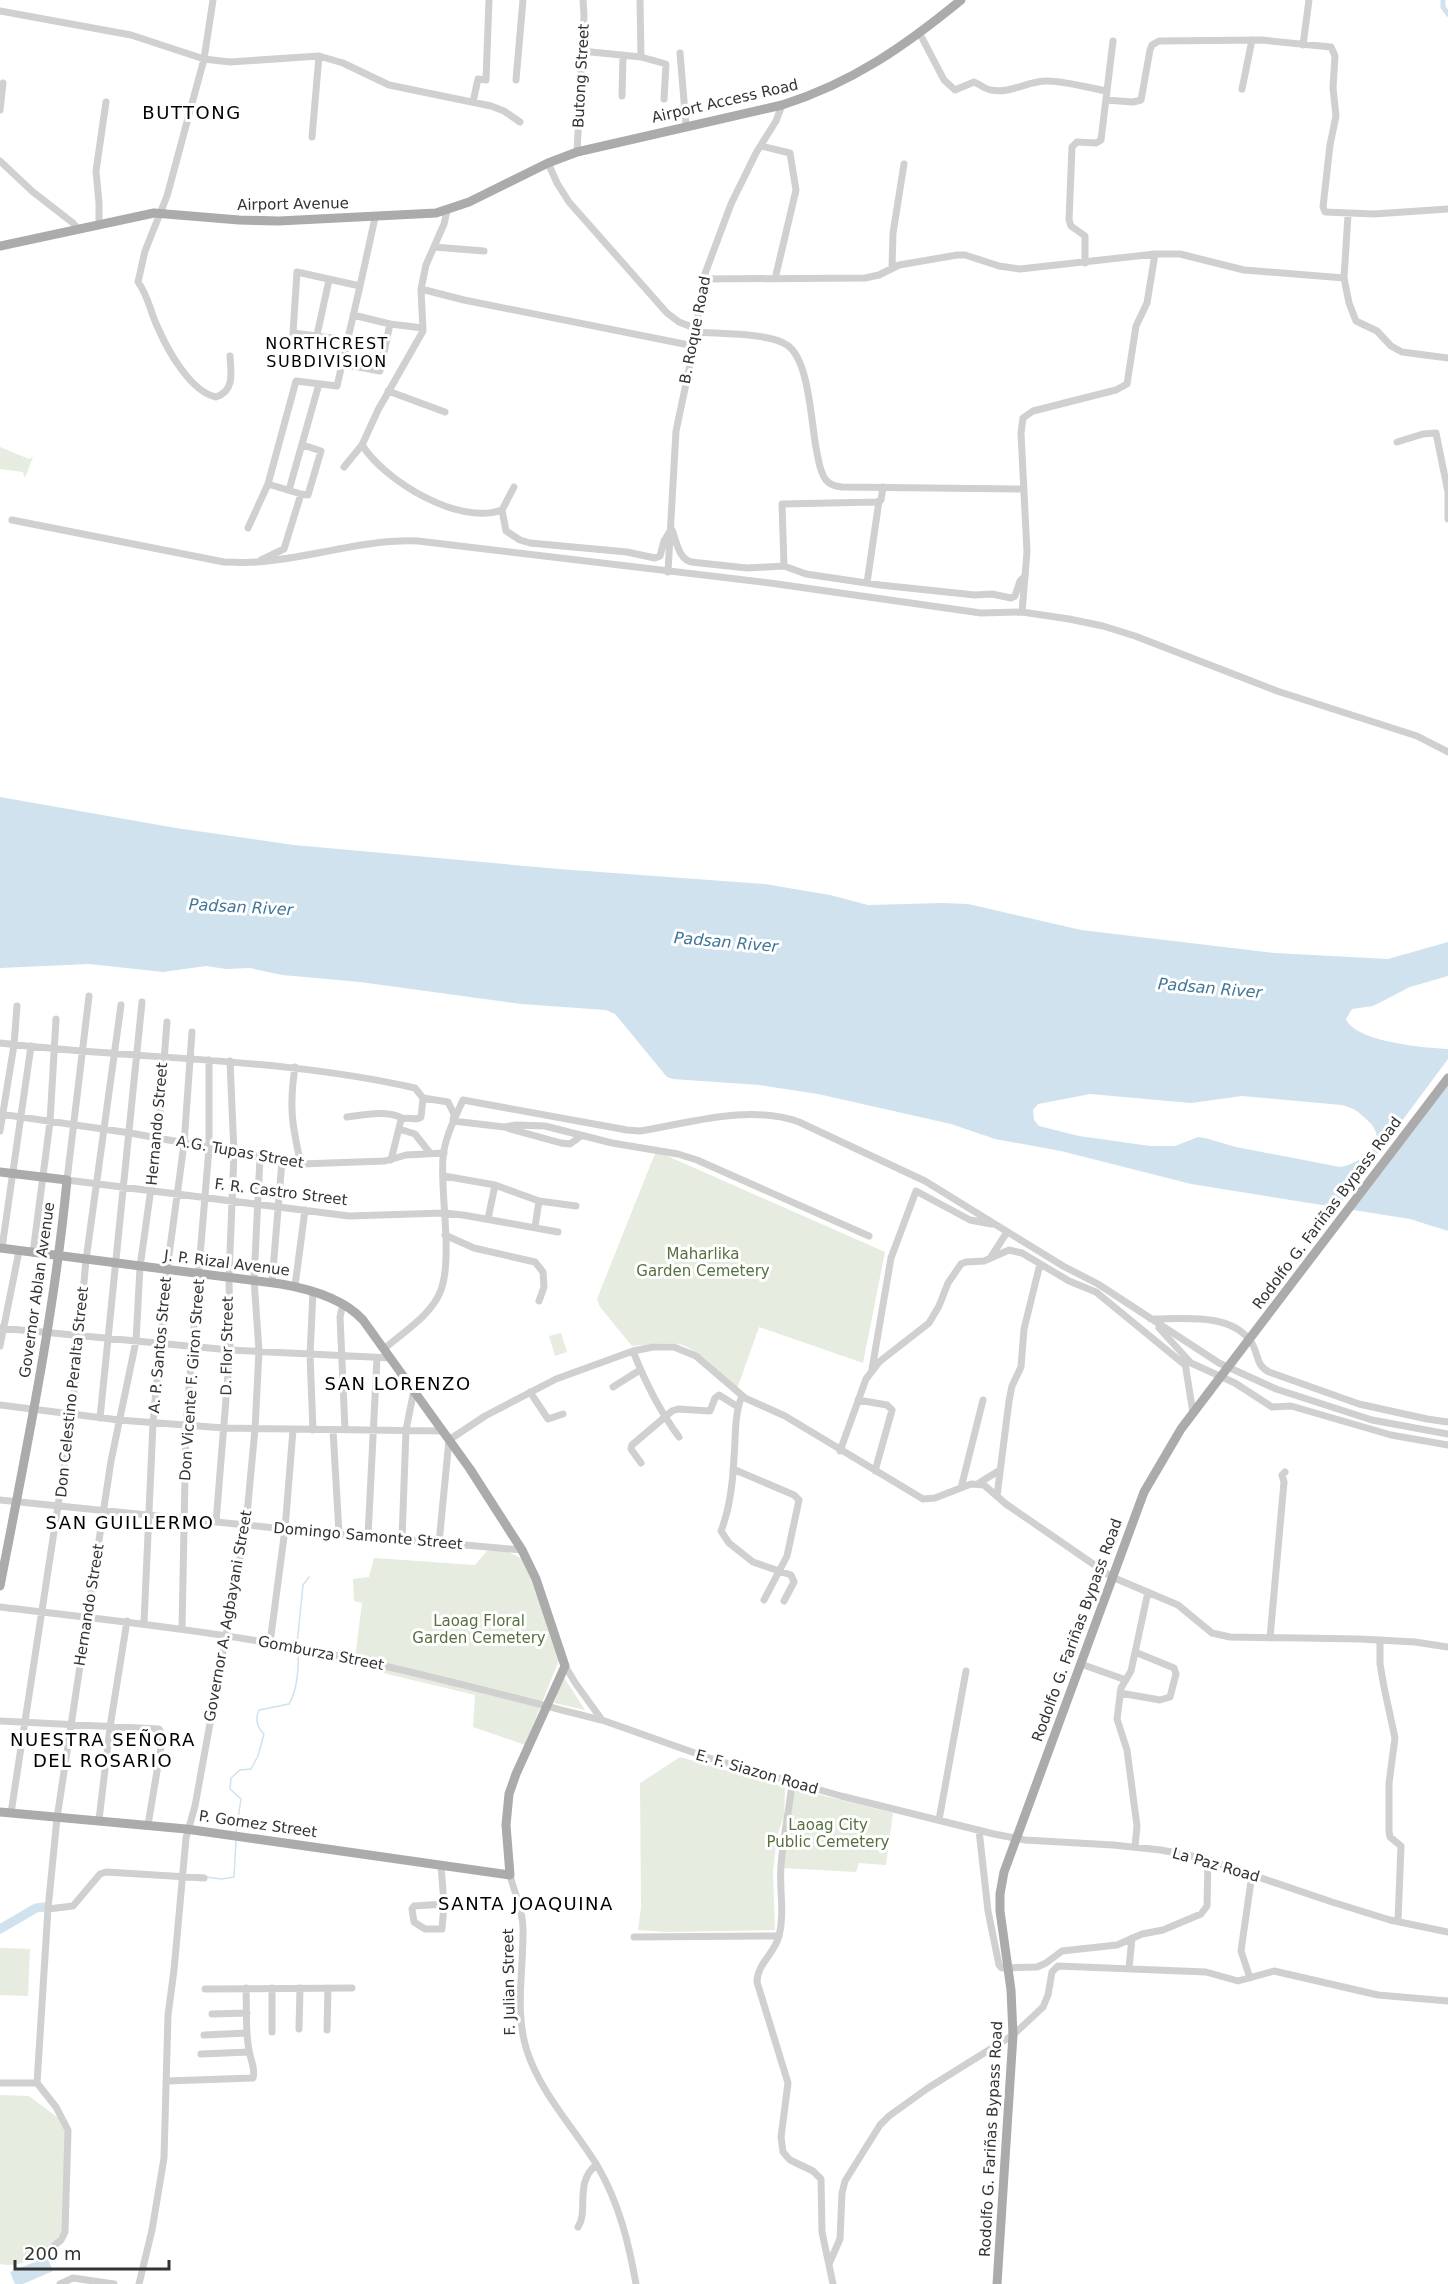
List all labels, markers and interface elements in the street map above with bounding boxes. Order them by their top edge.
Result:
street label: Butong Street [569,23,593,129]
street label: Airport Access Road [650,75,800,127]
district label: BUTTONG [142,102,242,123]
street label: Airport Avenue [237,194,349,214]
street label: B. Roque Road [676,275,714,385]
district label: NORTHCREST SUBDIVISION [265,334,389,371]
water label: Padsan River [188,895,295,919]
water label: Padsan River [673,928,780,956]
water label: Padsan River [1157,974,1264,1002]
street label: Hernando Street [143,1062,171,1186]
street label: Rodolfo G. Fariñas Bypass Road [1249,1113,1405,1313]
street label: A.G. Tupas Street [175,1132,305,1172]
street label: F. R. Castro Street [213,1175,349,1209]
street label: Governor Ablan Avenue [16,1201,58,1379]
park label: Maharlika Garden Cemetery [636,1245,770,1280]
street label: J. P. Rizal Avenue [162,1246,291,1280]
street label: A. P. Santos Street [145,1276,175,1414]
street label: Don Vicente F. Giron Street [176,1278,208,1482]
street label: Don Celestino Peralta Street [52,1285,92,1498]
street label: D. Flor Street [217,1296,237,1396]
district label: SAN LORENZO [324,1373,472,1394]
street label: Governor A. Agbayani Street [201,1509,256,1723]
district label: SAN GUILLERMO [46,1512,214,1533]
street label: Rodolfo G. Fariñas Bypass Road [1028,1516,1126,1744]
street label: Domingo Samonte Street [273,1519,464,1553]
street label: Hernando Street [70,1542,108,1667]
park label: Laoag Floral Garden Cemetery [412,1612,546,1647]
street label: Gomburza Street [256,1632,386,1674]
district label: NUESTRA SEÑORA DEL ROSARIO [10,1729,196,1771]
street label: E. F. Siazon Road [694,1746,820,1798]
street label: P. Gomez Street [198,1807,318,1841]
park label: Laoag City Public Cemetery [767,1816,890,1851]
street label: La Paz Road [1170,1844,1262,1886]
district label: SANTA JOAQUINA [438,1893,614,1914]
street label: F. Julian Street [499,1928,519,2036]
street label: Rodolfo G. Fariñas Bypass Road [976,2021,1006,2257]
scale bar [15,2233,170,2271]
text: 200 m [24,2243,82,2264]

